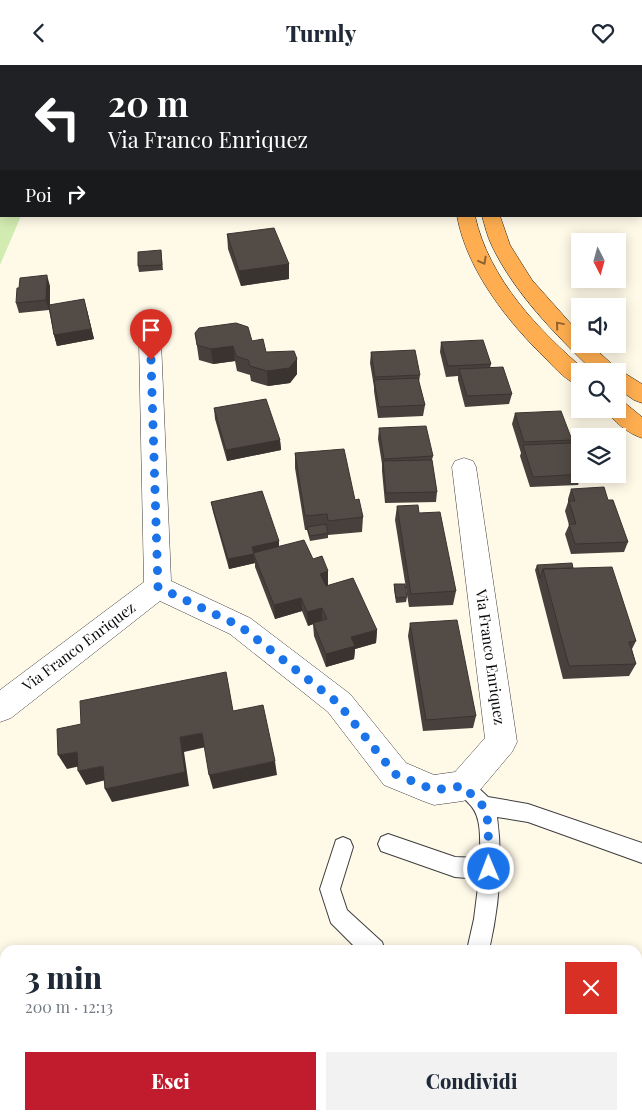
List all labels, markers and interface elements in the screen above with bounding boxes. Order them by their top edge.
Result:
text: Turnly [286,18,356,48]
icon: back [25,19,53,47]
icon: heart [589,19,617,47]
text: 20 m [108,79,189,126]
icon: left [25,85,90,150]
text: Via Franco Enriquez [108,124,308,154]
icon: right [62,180,90,208]
text: Poi [25,181,52,207]
north arrow [571,233,626,287]
map controls [571,233,626,483]
one-way arrow [477,256,487,265]
button: sound [571,298,626,353]
pin [130,309,172,360]
icon: arrive [137,316,165,344]
one-way arrow [557,322,565,331]
button: search [571,363,626,418]
button: layers [571,428,626,483]
street label: Via Franco Enriquez [471,587,510,726]
street label: Via Franco Enriquez [17,597,139,696]
position arrow [462,842,514,894]
text: 3 min [25,957,102,997]
button: close [565,962,617,1014]
text: 200 m · 12:13 [25,996,113,1017]
button: Esci [25,1052,316,1110]
button: Condividi [326,1052,617,1110]

